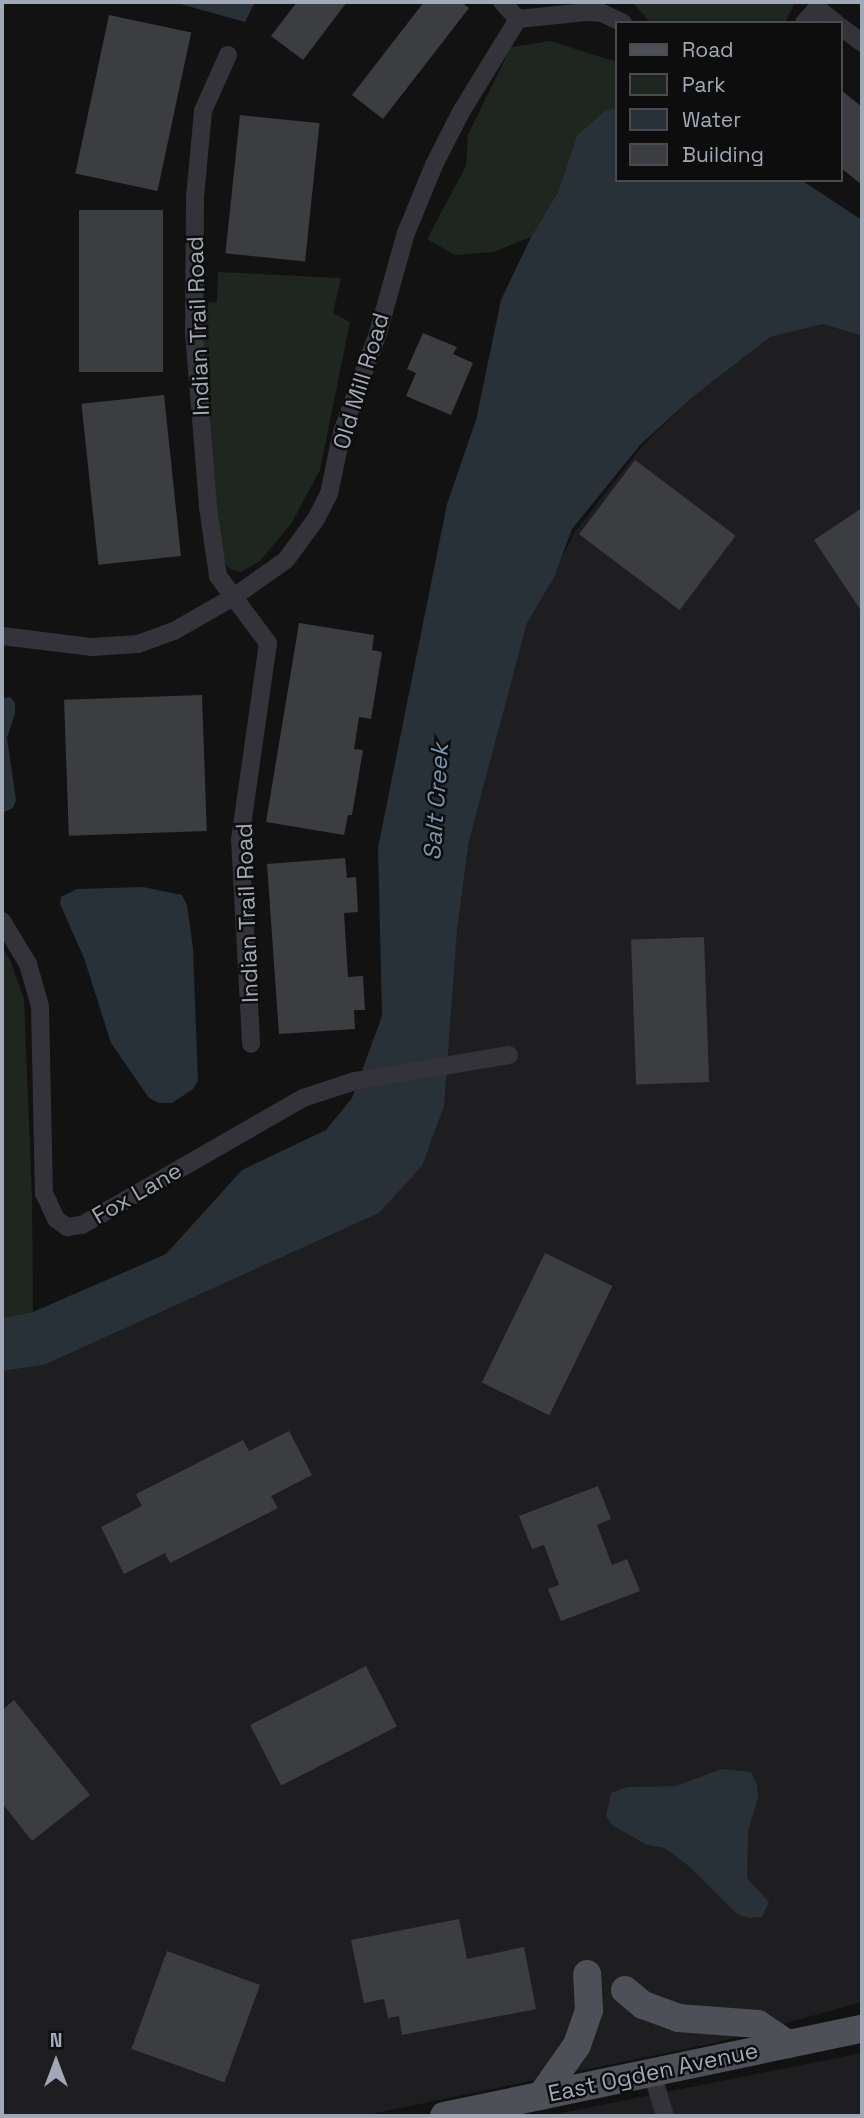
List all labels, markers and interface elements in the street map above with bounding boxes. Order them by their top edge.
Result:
legend [616,21,843,182]
text: Road [682,36,734,63]
text: Park [682,71,726,98]
text: Water [682,106,741,133]
text: Building [682,141,764,168]
street label: Indian Trail Road [181,235,215,417]
street label: Old Mill Road [327,310,395,452]
water label: Salt Creek [418,743,454,861]
street label: Indian Trail Road [230,822,264,1004]
street label: Fox Lane [87,1156,187,1230]
north arrow [21,2027,91,2097]
text: N [50,2028,62,2053]
street label: East Ogden Avenue [545,2036,761,2108]

